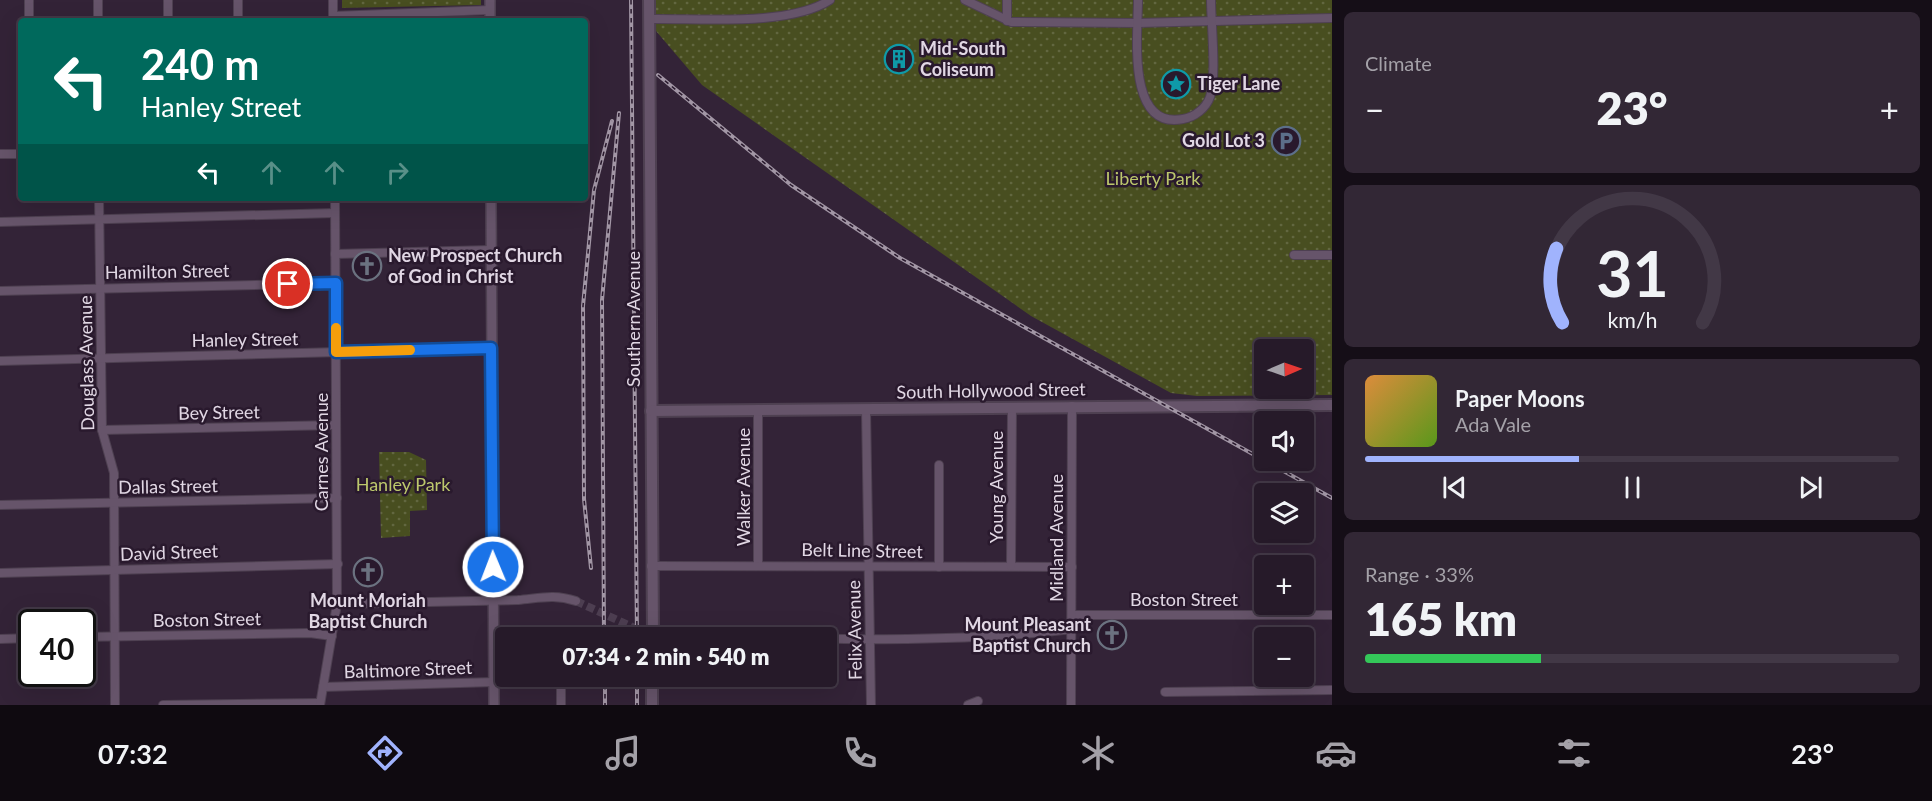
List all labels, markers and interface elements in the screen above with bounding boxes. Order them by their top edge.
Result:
place label: Mid-South Coliseum [920,37,1006,80]
text: 240 m [141,39,259,89]
icon: left [42,42,120,120]
building icon: Mid-South Coliseum [883,43,915,75]
text: Climate [1365,51,1432,75]
place icon: Tiger Lane [1160,68,1192,100]
place label: Tiger Lane [1197,72,1281,94]
text: 23° [1597,81,1667,135]
text: − [1365,89,1384,129]
text: + [1880,89,1899,129]
text: Hanley Street [141,90,301,123]
parking icon: Gold Lot 3 [1270,125,1302,157]
place label: Gold Lot 3 [1182,129,1265,151]
icon: left [192,156,225,189]
icon: ahead [255,156,288,189]
icon: ahead [318,156,351,189]
icon: right [381,156,414,189]
park label: Liberty Park [1106,167,1201,189]
text: 31 [1596,235,1668,310]
place label: New Prospect Church of God in Christ [388,244,562,287]
church icon: New Prospect Church of God in Christ [351,250,383,282]
street label: Southern Avenue [622,251,644,387]
pin [262,258,313,309]
street label: Hamilton Street [105,259,230,283]
icon: arrive [271,267,304,300]
street label: Douglass Avenue [74,295,98,431]
text: km/h [1607,307,1657,333]
street label: Hanley Street [191,327,299,351]
north arrow [1254,339,1314,399]
map controls [1254,339,1314,687]
street label: South Hollywood Street [896,377,1086,403]
text: Paper Moons [1455,385,1585,412]
street label: Carnes Avenue [310,393,332,511]
street label: Bey Street [178,400,261,424]
button: sound [1254,411,1314,471]
text: Ada Vale [1455,412,1531,436]
street label: Walker Avenue [732,428,754,546]
street label: Young Avenue [985,431,1007,543]
icon: previous [1438,471,1471,504]
icon: pause [1616,471,1649,504]
icon: next [1794,471,1827,504]
park label: Hanley Park [356,473,451,495]
street label: Dallas Street [118,474,219,498]
street label: Midland Avenue [1045,474,1067,602]
button: layers [1254,483,1314,543]
position arrow [461,535,525,599]
street label: Belt Line Street [801,538,923,562]
street label: David Street [120,539,219,565]
button: + [1254,555,1314,615]
church icon: Mount Moriah Baptist Church [352,556,384,588]
text: Range · 33% [1365,562,1474,586]
street label: Felix Avenue [842,580,866,680]
street label: Boston Street [1130,588,1239,610]
place label: Mount Moriah Baptist Church [309,589,428,632]
text: 165 km [1365,592,1517,646]
street label: Boston Street [153,607,262,631]
speed limit sign: 40 [18,609,96,687]
place label: Mount Pleasant Baptist Church [965,613,1091,656]
church icon: Mount Pleasant Baptist Church [1096,619,1128,651]
button: − [1254,627,1314,687]
text: 07:34 · 2 min · 540 m [563,643,769,670]
street label: Baltimore Street [343,656,473,682]
icon: directions [364,732,406,774]
icon: music [602,732,644,774]
icon: phone [839,732,881,774]
icon: climate [1077,732,1119,774]
icon: car [1315,732,1357,774]
icon: filters [1553,732,1595,774]
text: 07:32 [98,737,168,770]
text: 23° [1791,737,1834,770]

